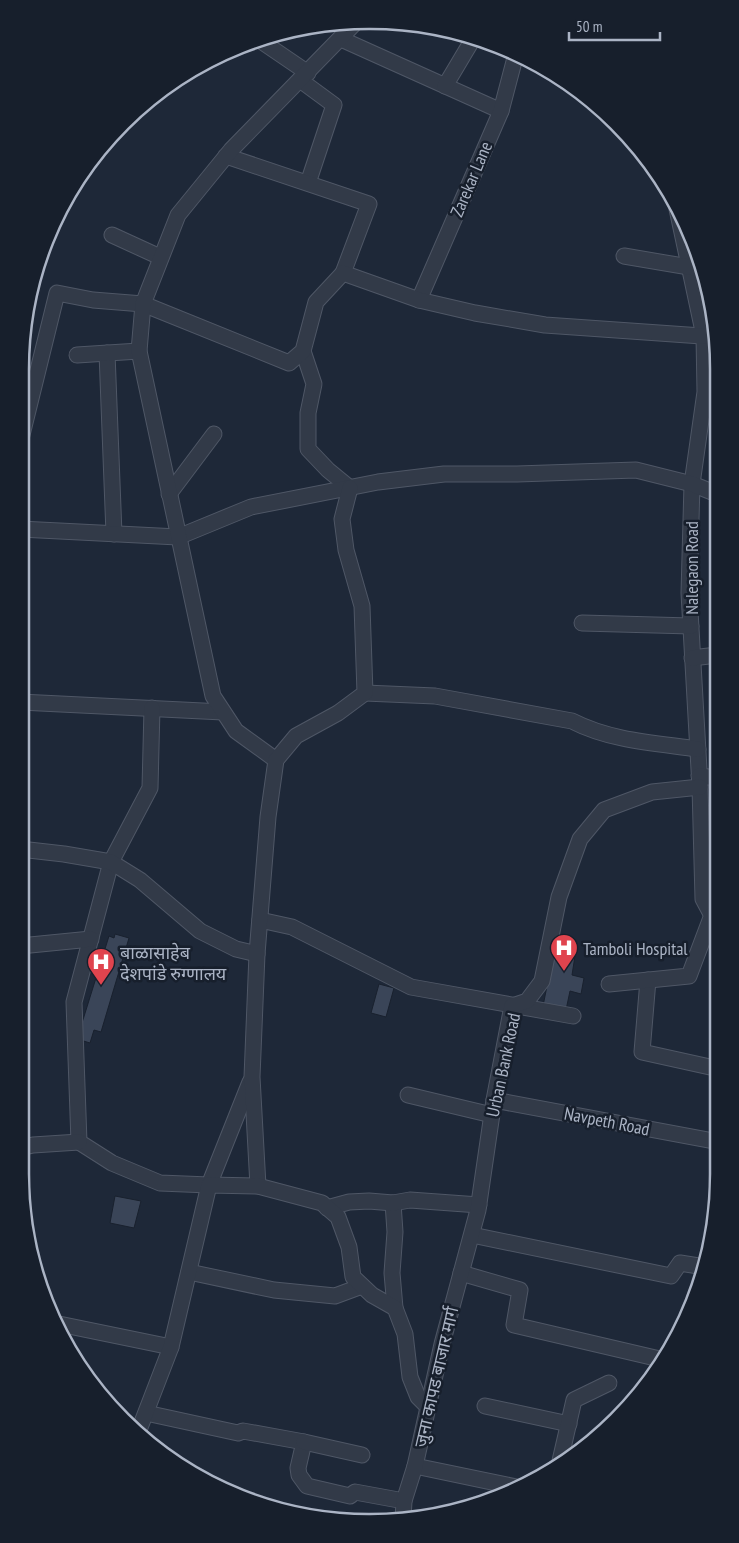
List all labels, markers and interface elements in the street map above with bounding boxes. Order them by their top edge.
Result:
scale bar [569,10,660,42]
text: 50 m [576,17,602,36]
street label: Zarekar Lane [445,138,497,220]
street label: Nalegaon Road [680,521,703,615]
hospital icon: Tamboli Hospital [549,933,579,972]
place label: Tamboli Hospital [583,937,688,960]
place label: बाळासाहेब देशपांडे रुग्णालय [120,941,227,985]
hospital icon: बाळासाहेब देशपांडे रुग्णालय [86,947,116,986]
street label: Urban Bank Road [481,1011,525,1119]
street label: Navpeth Road [562,1101,652,1141]
street label: जुना कापड बाजार मार्ग [409,1303,465,1450]

